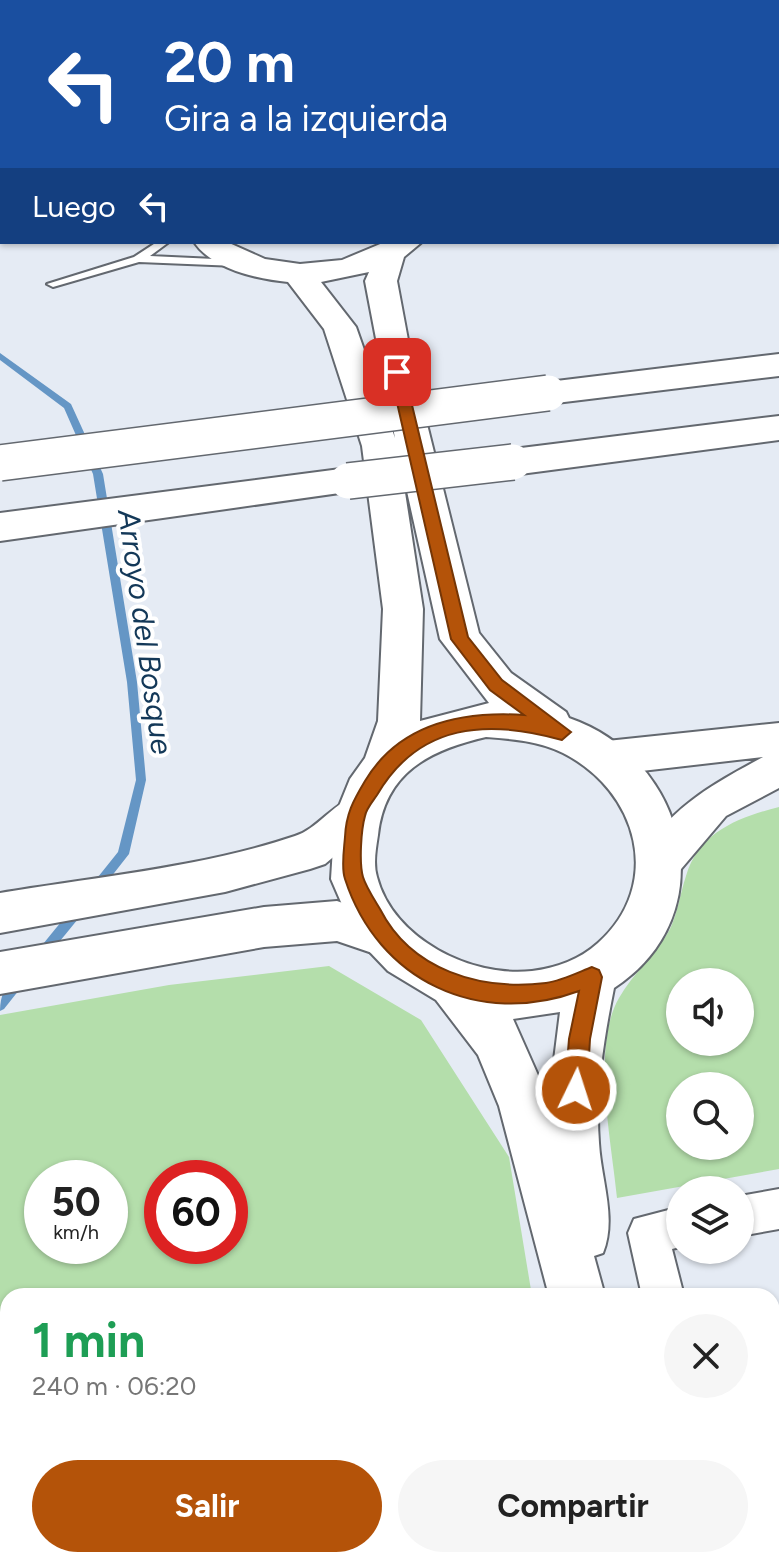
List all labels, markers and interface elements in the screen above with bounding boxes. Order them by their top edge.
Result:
text: 20 m [164,29,295,96]
icon: left [32,32,136,136]
text: Gira a la izquierda [164,97,448,140]
icon: left [132,184,176,228]
text: Luego [32,188,116,225]
pin [363,338,431,406]
icon: arrive [375,350,419,394]
water label: Arroyo del Bosque [110,506,181,757]
map controls [666,968,754,1264]
button: sound [666,968,754,1056]
position arrow [534,1048,618,1132]
button: search [666,1072,754,1160]
speed limit sign: 60 [144,1160,248,1264]
button: layers [666,1176,754,1264]
text: 50 [51,1178,101,1226]
text: km/h [53,1220,99,1244]
text: 1 min [32,1311,145,1369]
button: close [664,1314,748,1398]
text: 240 m · 06:20 [32,1370,197,1402]
button: Salir [32,1460,382,1552]
button: Compartir [398,1460,748,1552]

